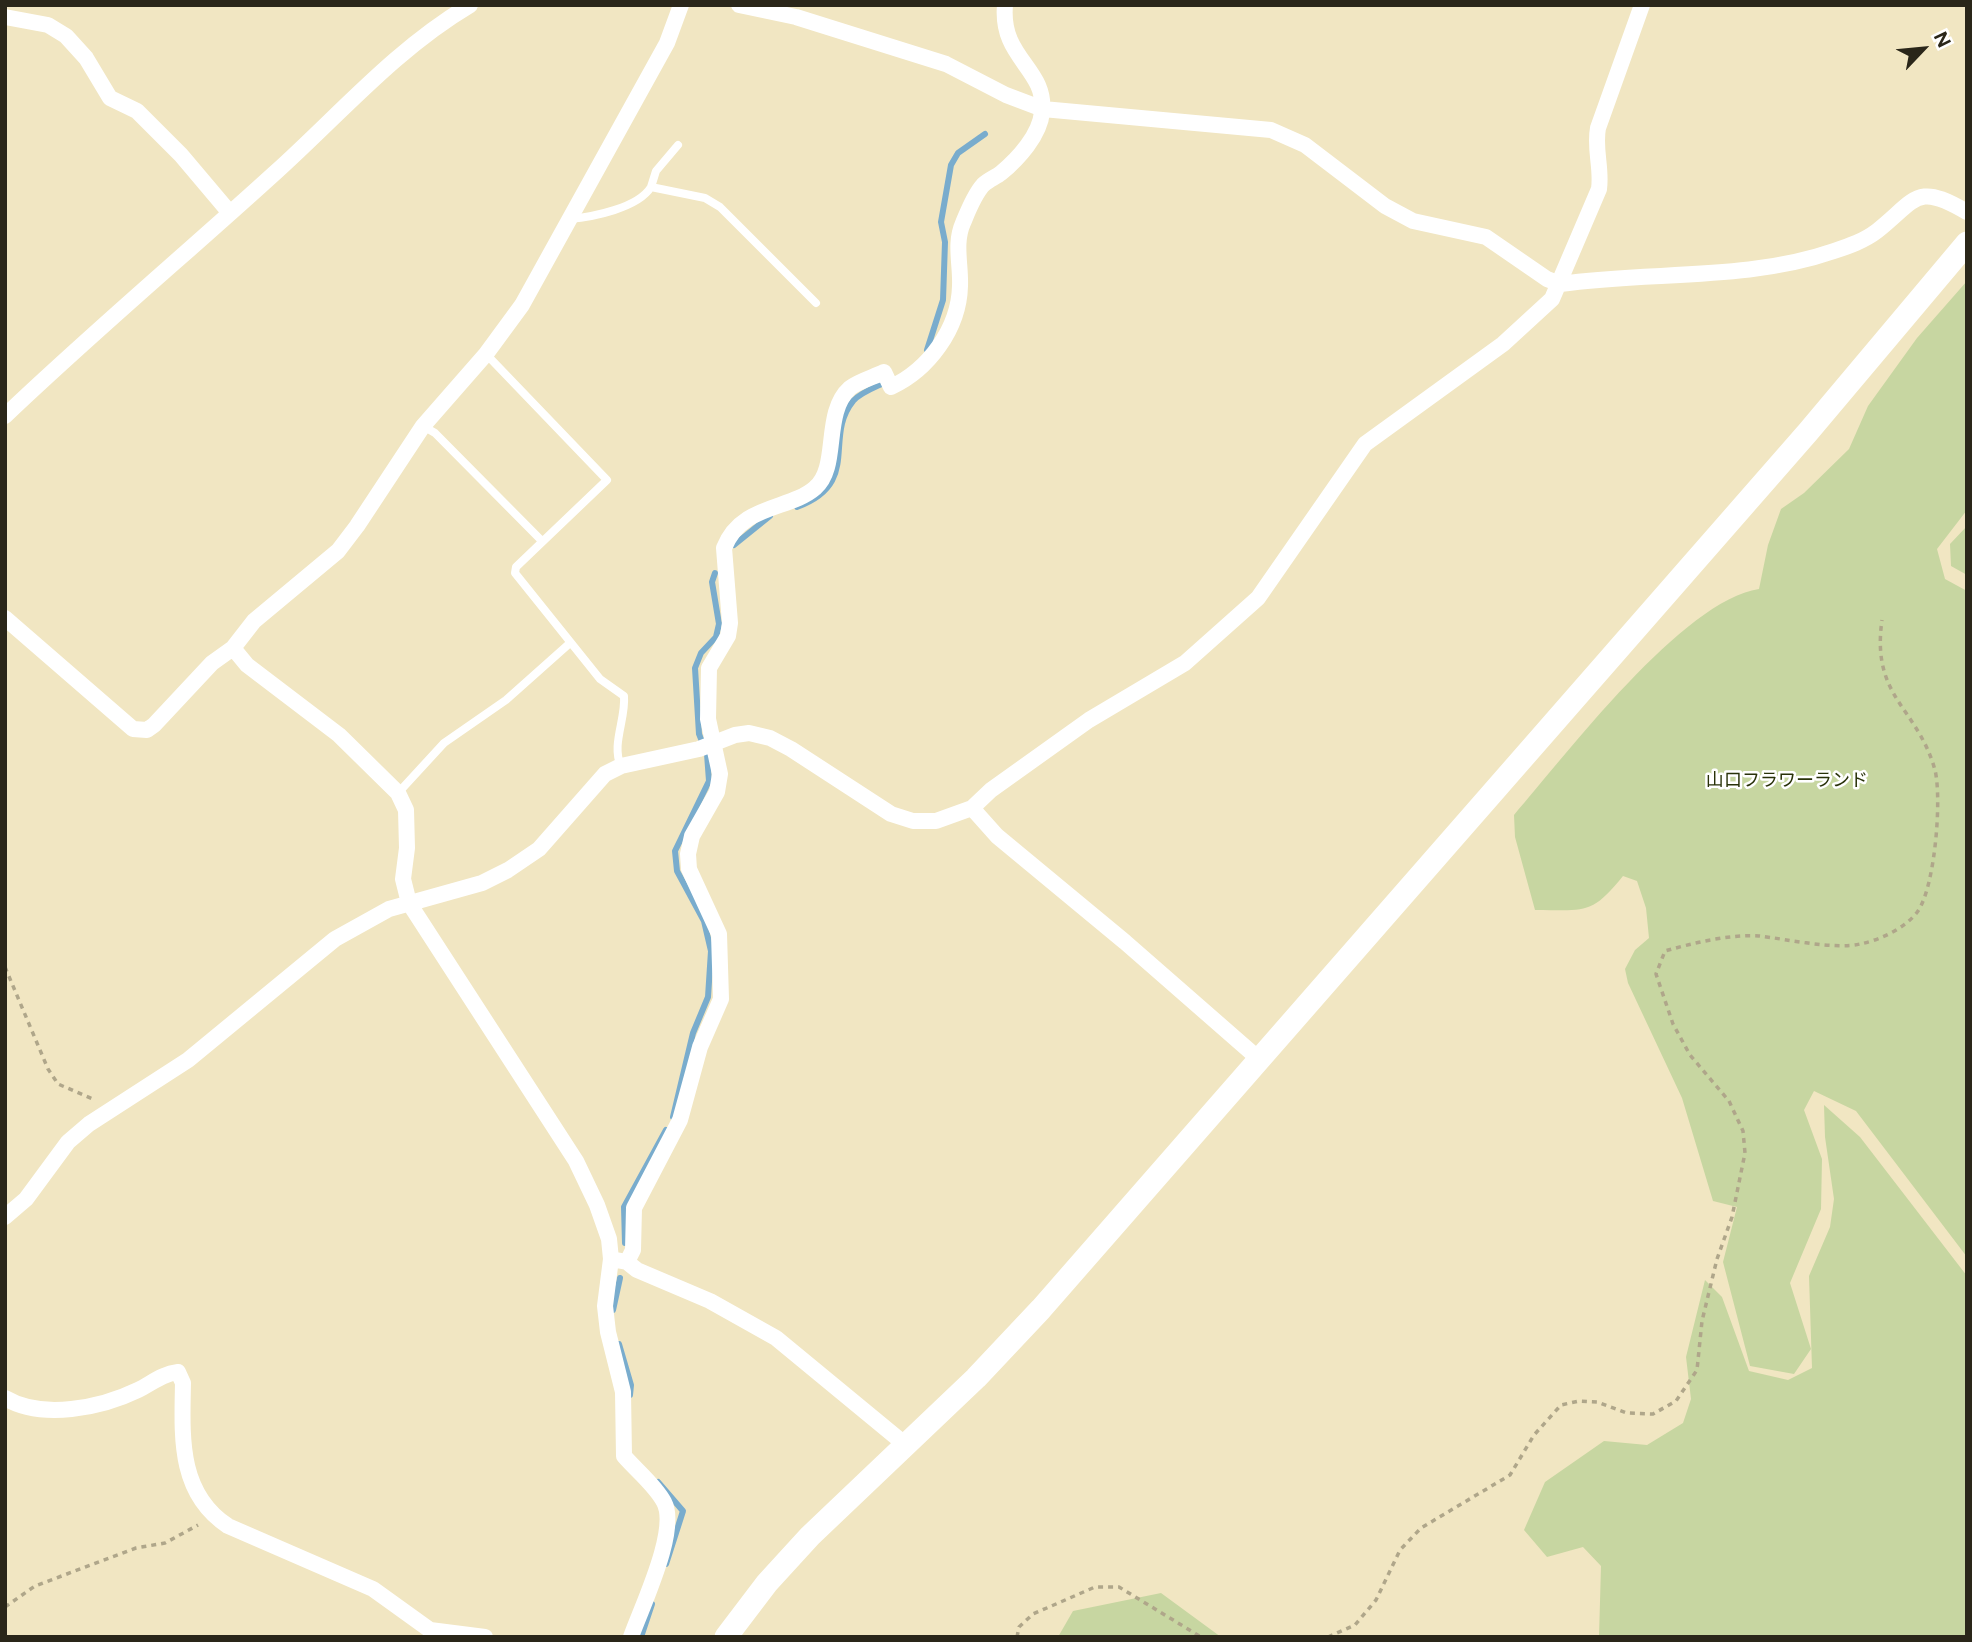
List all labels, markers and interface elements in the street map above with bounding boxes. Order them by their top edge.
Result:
north arrow [1888,14,1958,84]
text: N [1929,28,1956,51]
park label: 山口フラワーランド [1706,770,1868,792]

